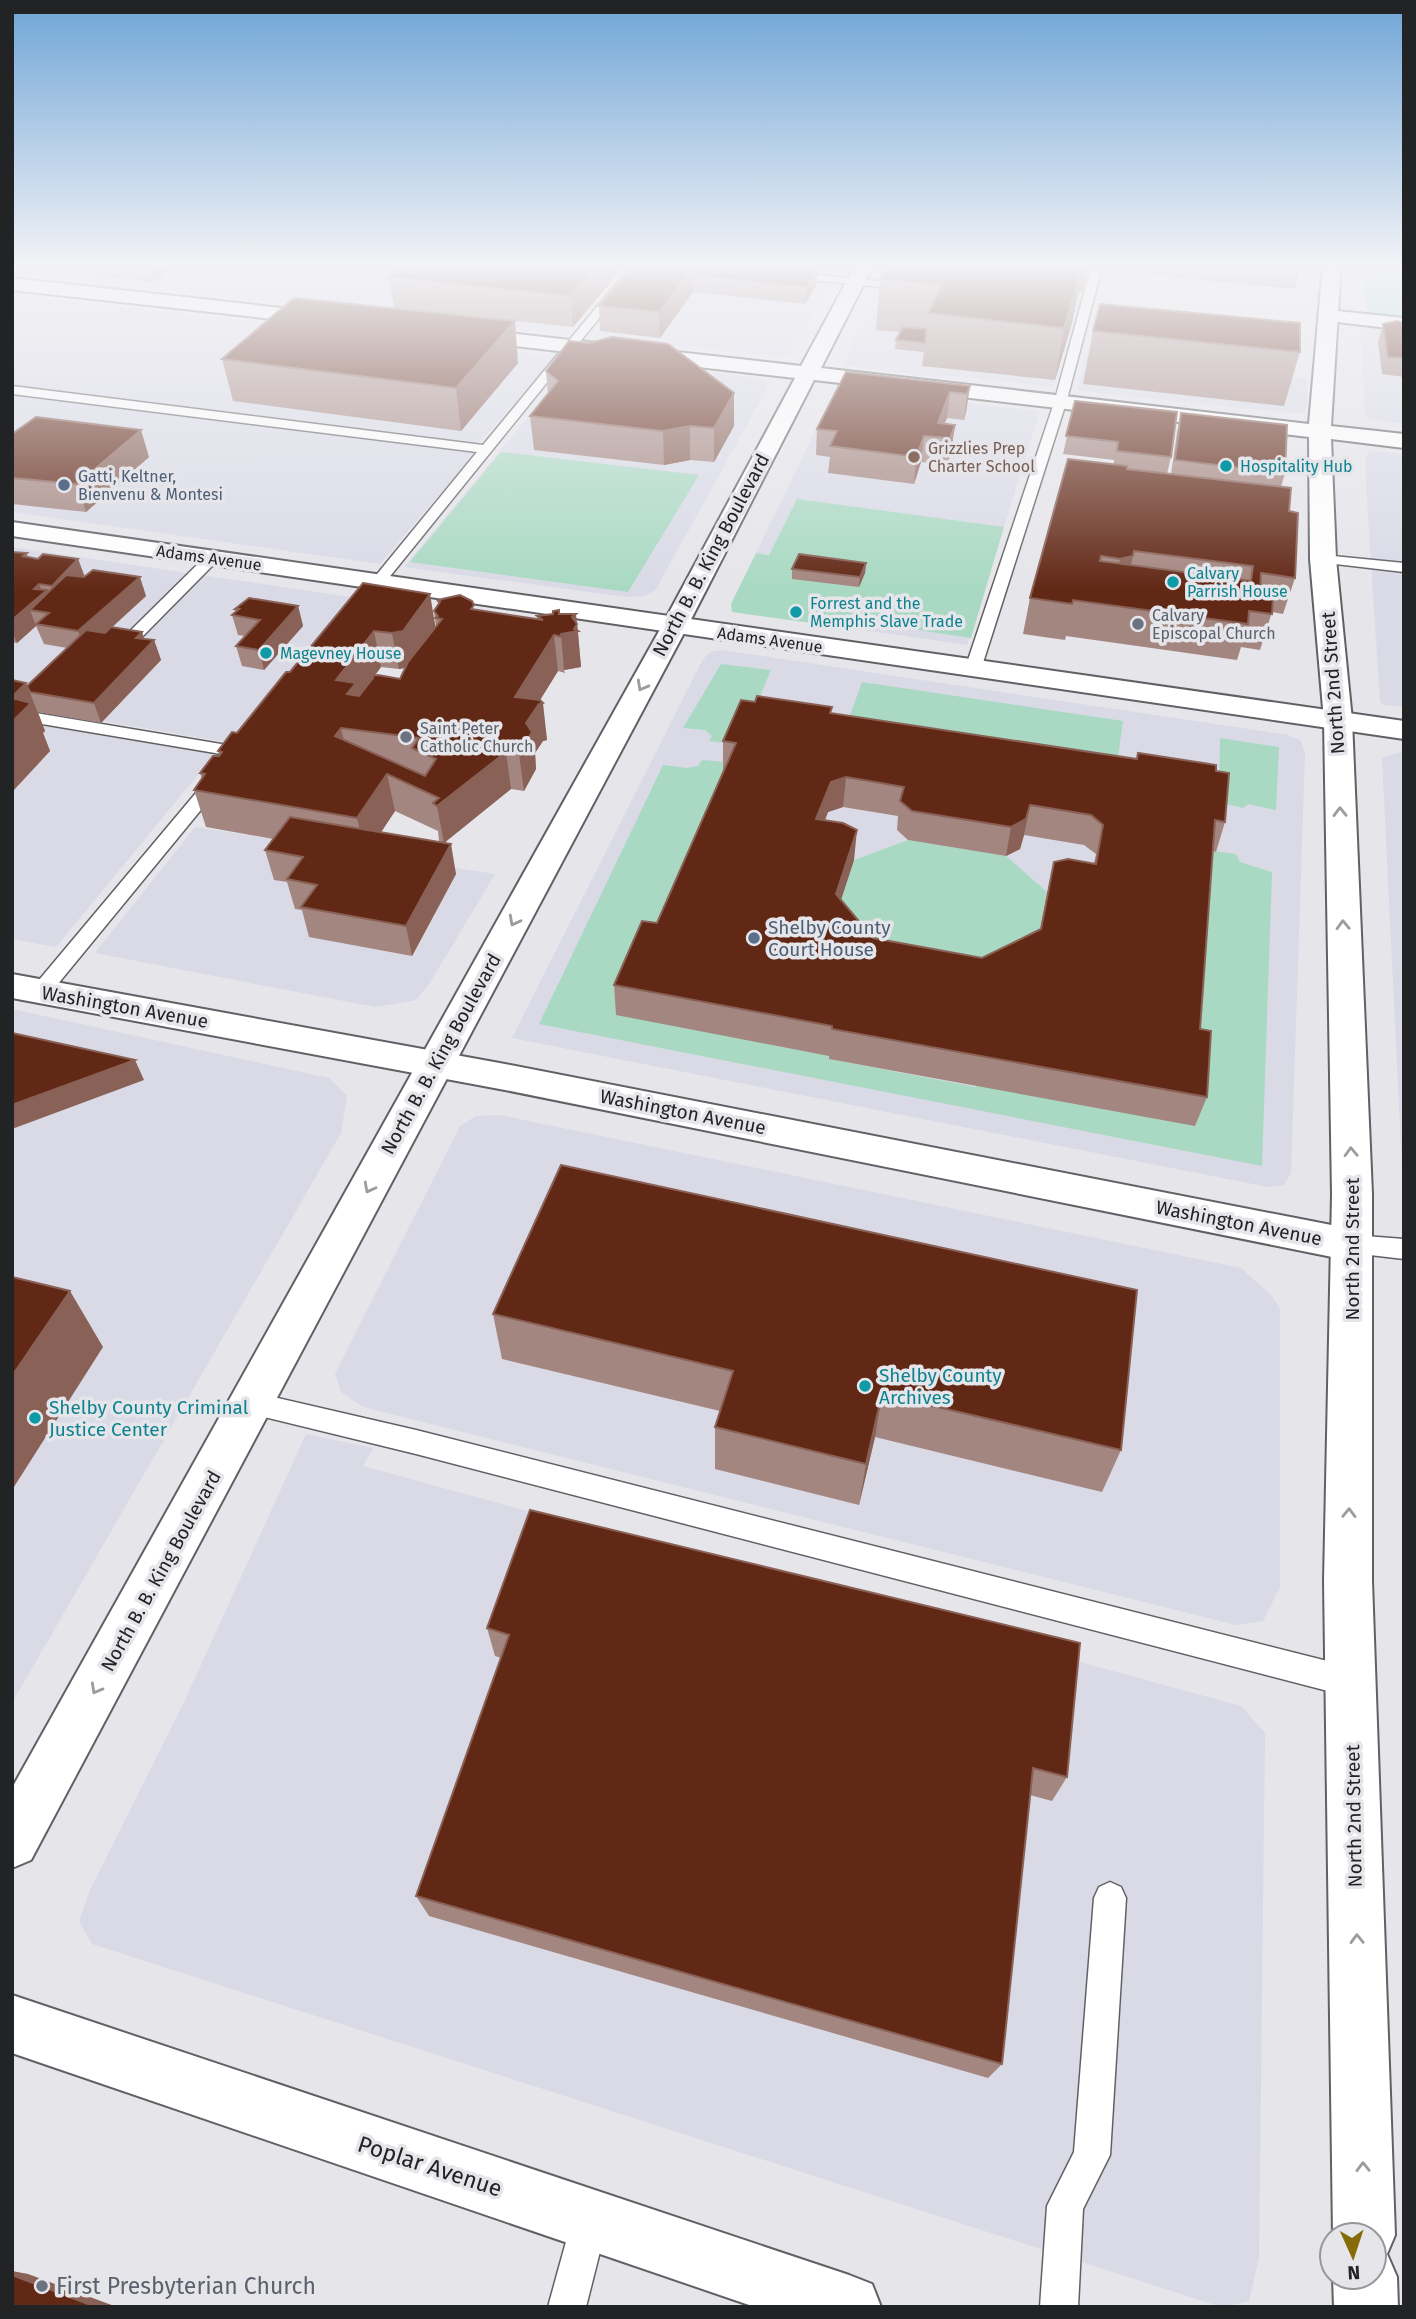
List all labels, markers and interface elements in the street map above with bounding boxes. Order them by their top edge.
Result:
place label: Grizzlies Prep Charter School [928,439,1035,476]
marker: Grizzlies Prep Charter School [906,449,922,465]
street label: North B. B. King Boulevard [648,450,774,660]
place label: Hospitality Hub [1240,457,1353,476]
marker: Hospitality Hub [1218,458,1234,474]
place label: Gatti, Keltner, Bienvenu & Montesi [78,467,223,504]
marker: Gatti, Keltner, Bienvenu & Montesi [56,477,72,493]
street label: Adams Avenue [155,541,263,575]
place label: Calvary Parrish House [1187,564,1288,601]
marker: Calvary Parrish House [1165,574,1181,590]
place label: Forrest and the Memphis Slave Trade [810,594,963,631]
marker: Forrest and the Memphis Slave Trade [788,604,804,620]
place label: Calvary Episcopal Church [1152,606,1276,643]
street label: North 2nd Street [1317,611,1349,755]
marker: Calvary Episcopal Church [1130,616,1146,632]
street label: Adams Avenue [716,623,824,657]
place label: Magevney House [280,644,401,663]
marker: Magevney House [258,645,274,661]
one-way arrow [637,679,650,691]
place label: Saint Peter Catholic Church [420,719,533,756]
marker: Saint Peter Catholic Church [398,729,414,745]
one-way arrow [1332,806,1348,817]
one-way arrow [509,913,522,926]
place label: Shelby County Court House [768,916,891,961]
one-way arrow [1335,919,1350,930]
marker: Shelby County Court House [746,930,762,946]
street label: North B. B. King Boulevard [376,949,506,1159]
street label: Washington Avenue [40,981,210,1033]
street label: Washington Avenue [598,1085,768,1139]
one-way arrow [1343,1146,1359,1157]
street label: North 2nd Street [1341,1177,1364,1320]
one-way arrow [363,1181,377,1193]
street label: Washington Avenue [1154,1196,1324,1250]
place label: Shelby County Archives [879,1364,1002,1409]
marker: Shelby County Archives [857,1378,873,1394]
place label: Shelby County Criminal Justice Center [49,1396,249,1441]
marker: Shelby County Criminal Justice Center [27,1410,43,1426]
street label: North B. B. King Boulevard [96,1466,226,1676]
one-way arrow [1341,1507,1357,1518]
one-way arrow [90,1682,104,1694]
street label: North 2nd Street [1341,1744,1367,1888]
one-way arrow [1349,1934,1365,1944]
street label: Poplar Avenue [354,2129,506,2203]
one-way arrow [1355,2161,1370,2172]
north arrow [1318,2221,1388,2291]
text: N [1347,2261,1361,2284]
place label: First Presbyterian Church [56,2272,316,2300]
marker: First Presbyterian Church [34,2278,50,2294]

